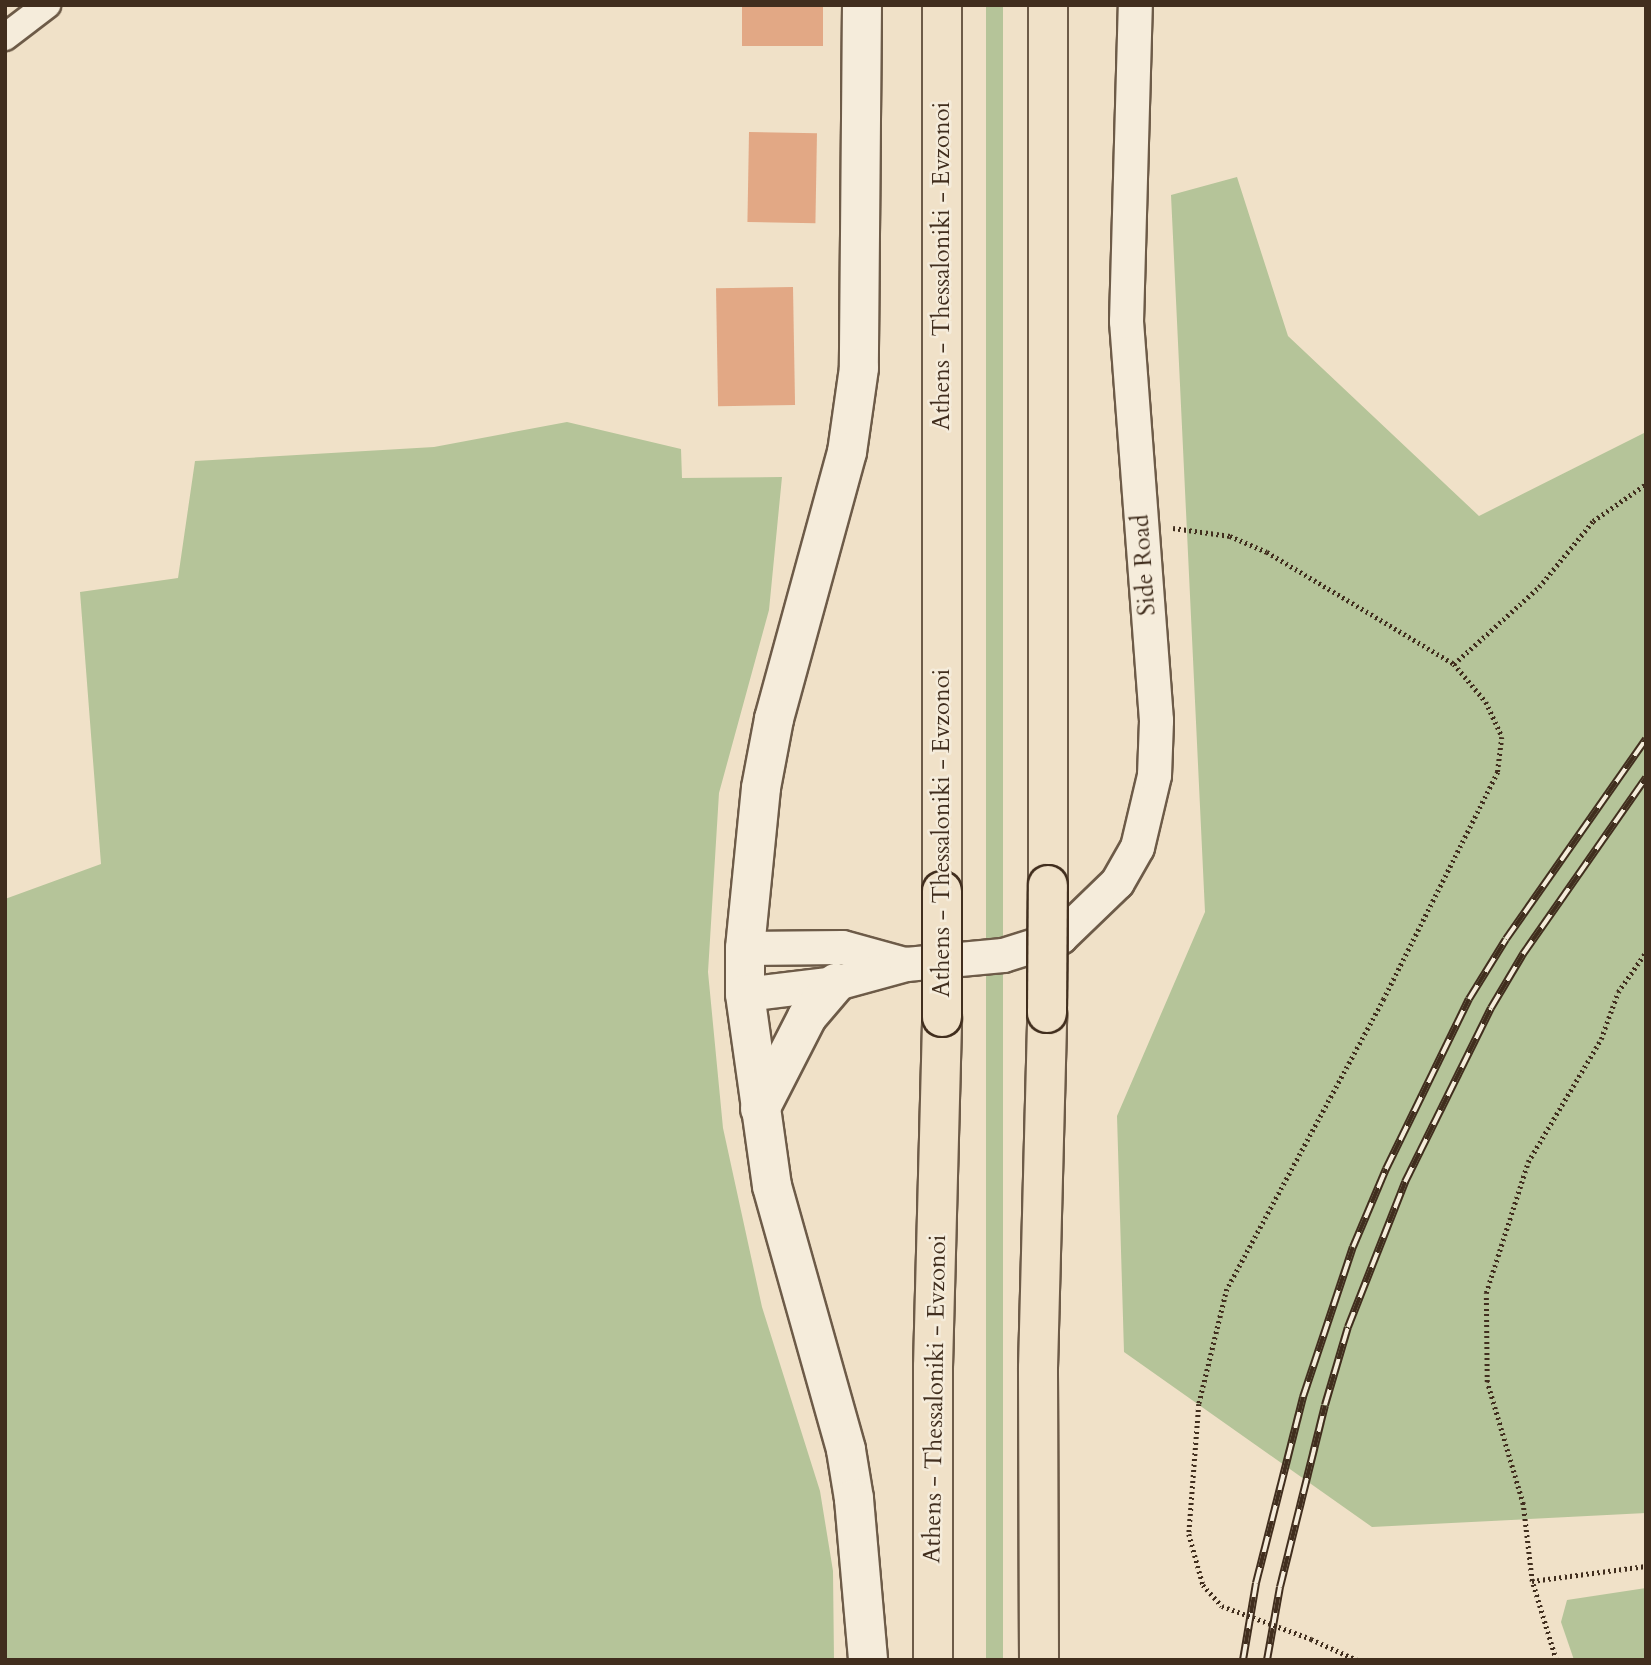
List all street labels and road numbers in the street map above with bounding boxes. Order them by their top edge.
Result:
street label: Athens - Thessaloniki - Evzonoi [928,102,956,430]
street label: Side Road [1126,513,1162,617]
street label: Athens - Thessaloniki - Evzonoi [928,669,956,997]
street label: Athens - Thessaloniki - Evzonoi [918,1234,952,1564]

